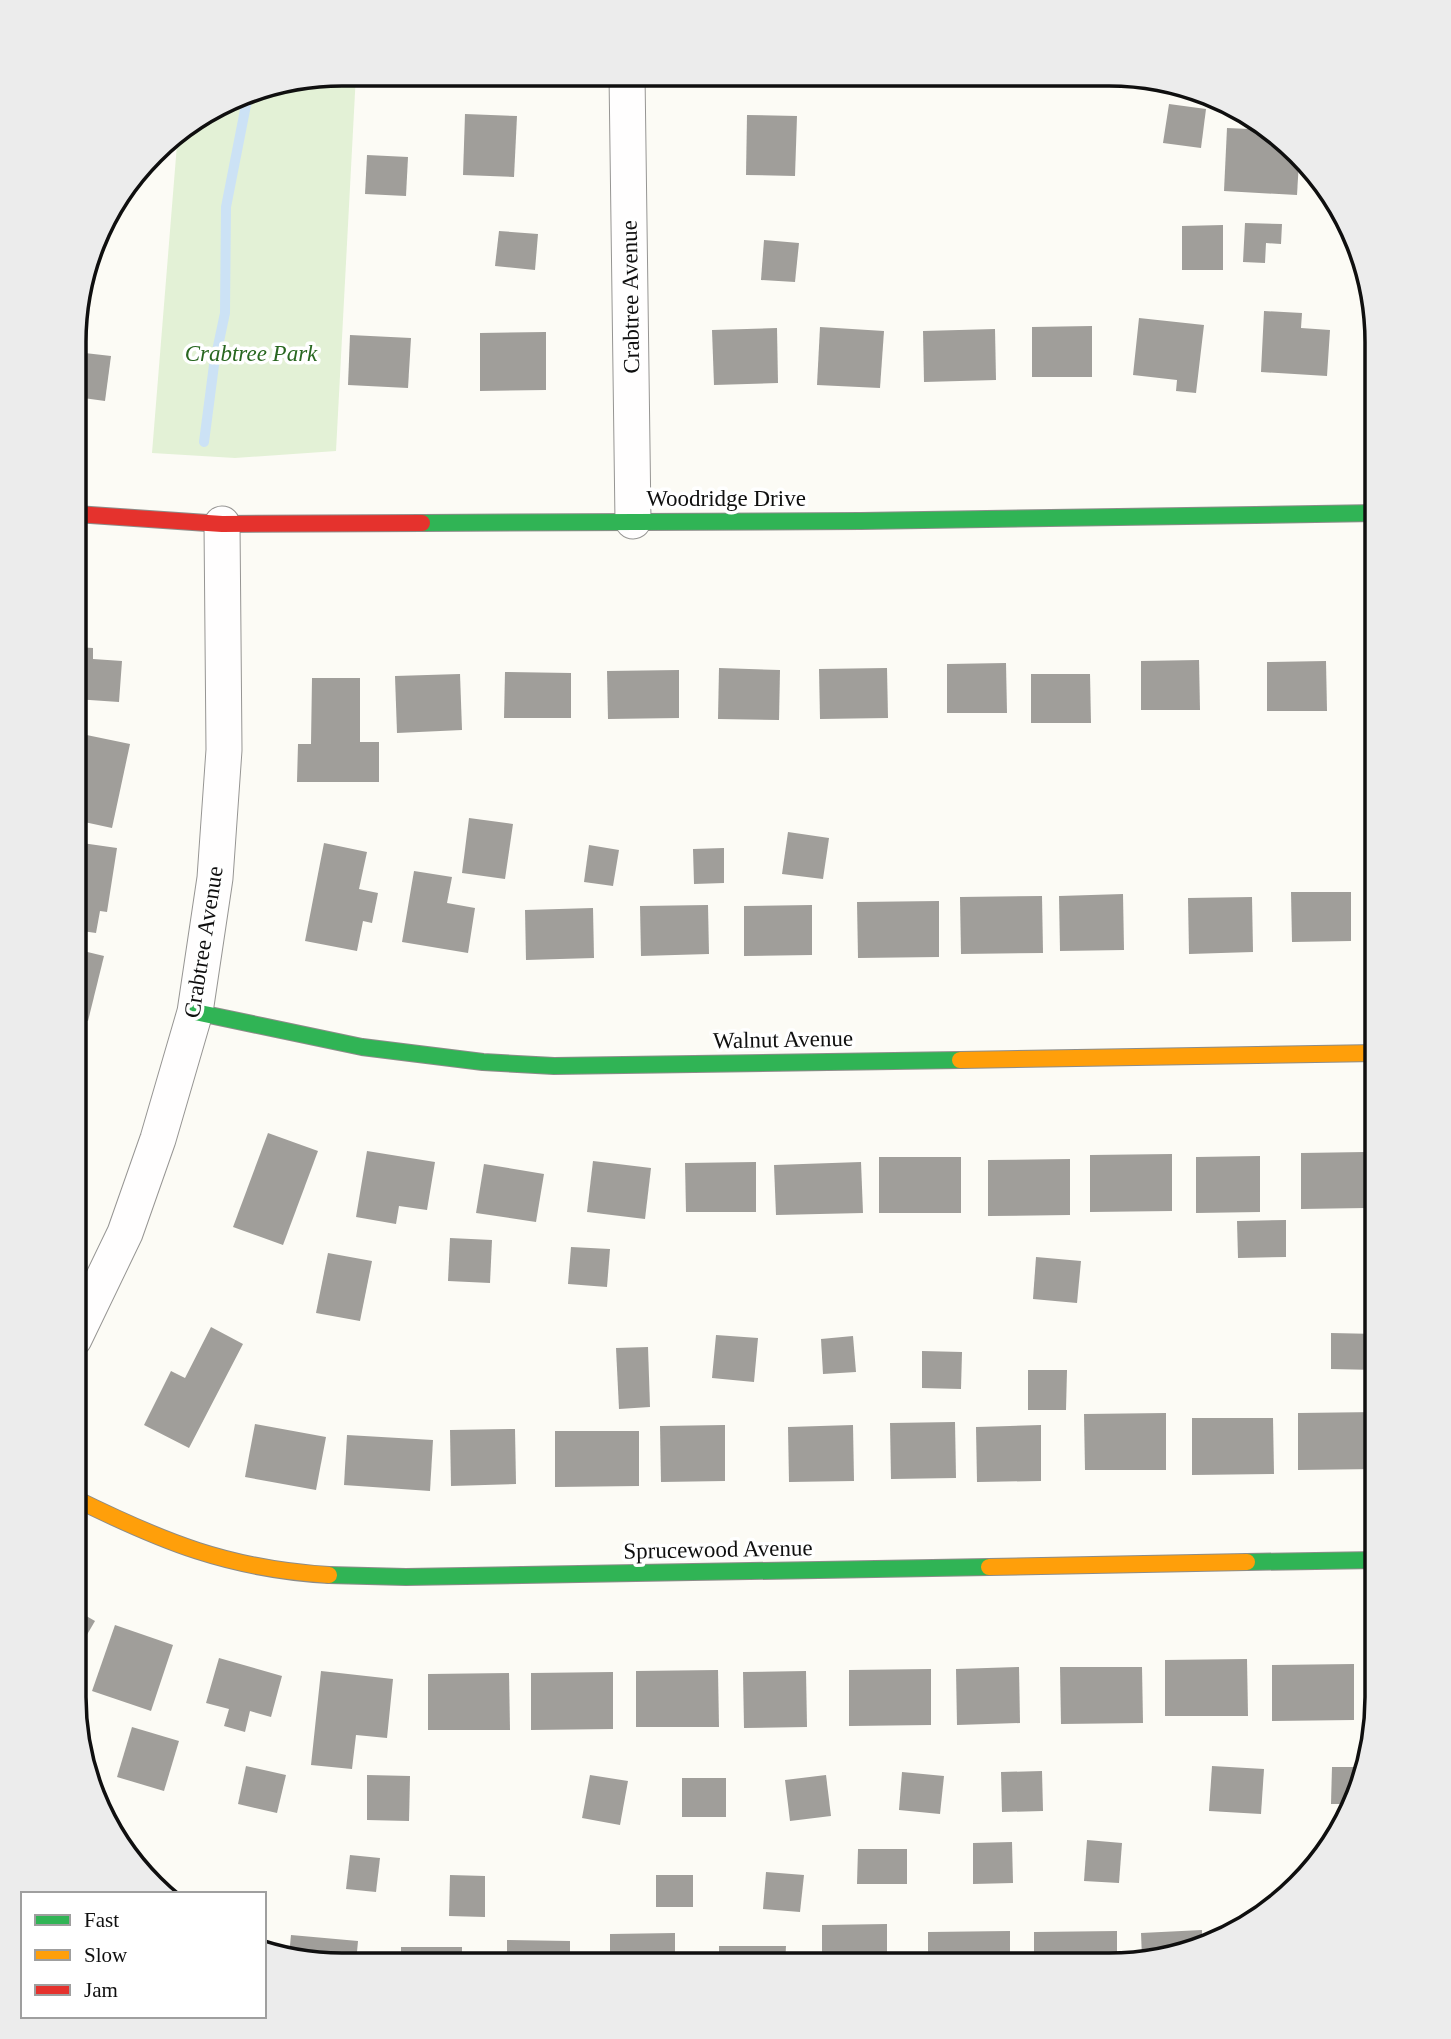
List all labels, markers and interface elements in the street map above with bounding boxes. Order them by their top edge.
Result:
street label: Crabtree Avenue [617,220,644,374]
park label: Crabtree Park [185,341,318,366]
street label: Woodridge Drive [646,486,806,511]
street label: Crabtree Avenue [179,864,228,1020]
street label: Walnut Avenue [713,1026,853,1053]
street label: Sprucewood Avenue [623,1535,813,1564]
legend [21,1892,266,2018]
text: Fast [84,1908,119,1932]
text: Slow [84,1943,128,1967]
text: Jam [84,1978,118,2002]

